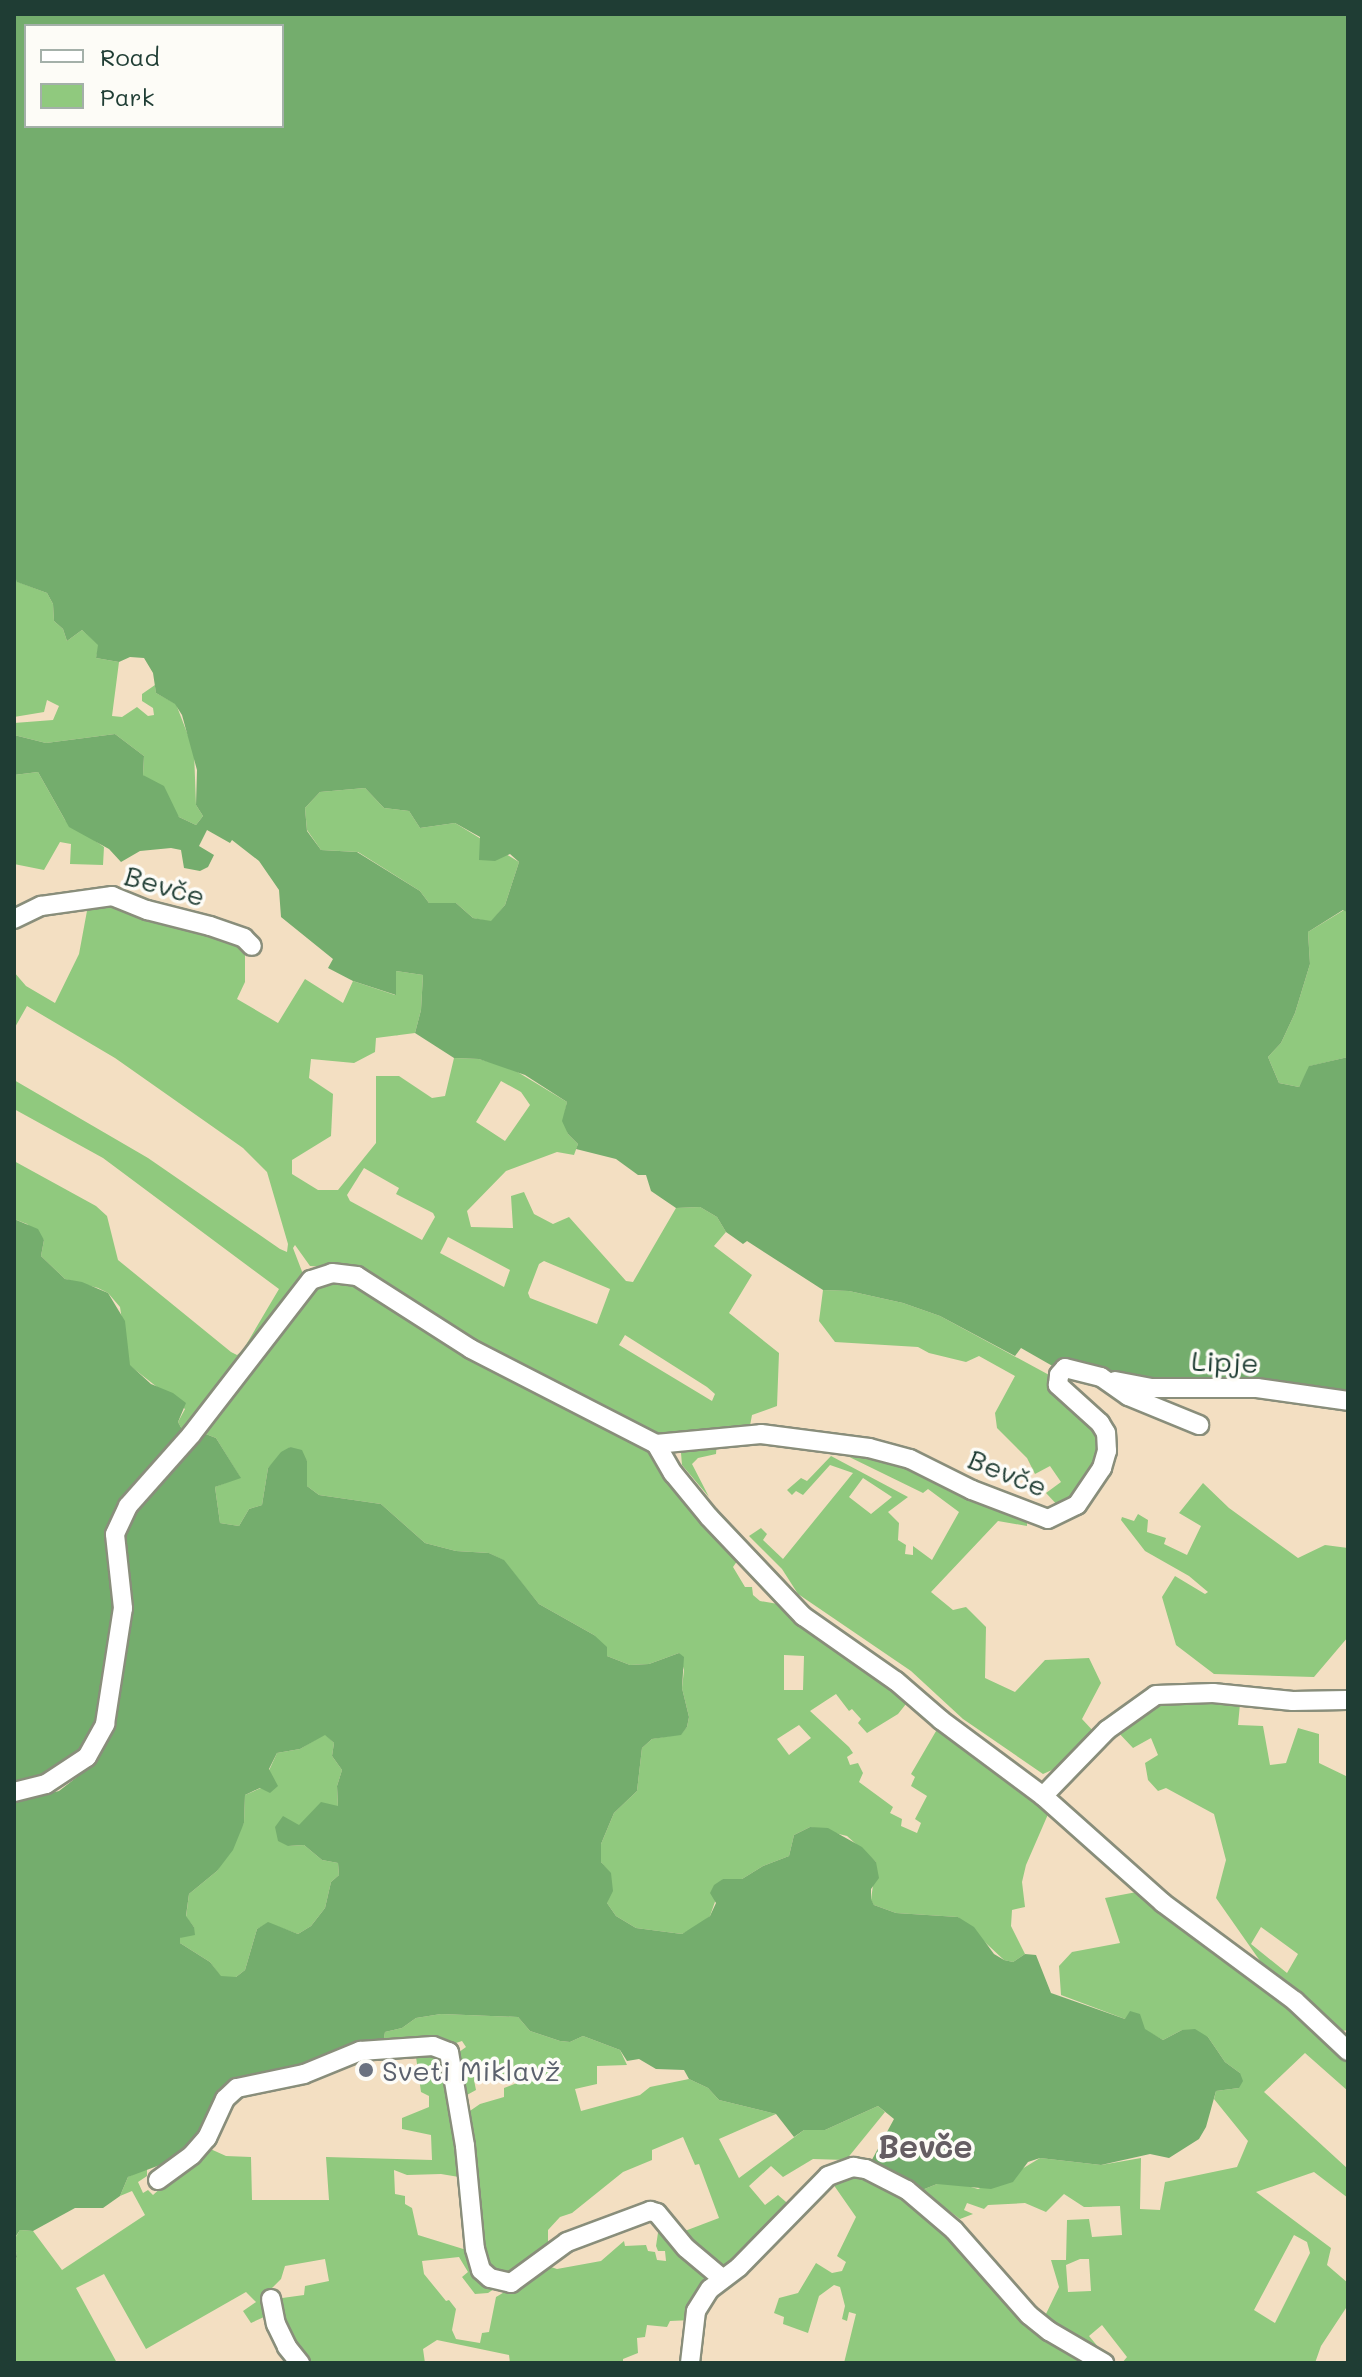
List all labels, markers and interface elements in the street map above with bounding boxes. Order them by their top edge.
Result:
legend [24,24,284,128]
text: Road [100,41,160,72]
text: Park [100,81,154,112]
street label: Bevče [121,858,209,912]
street label: Lipje [1191,1343,1259,1379]
street label: Bevče [964,1441,1052,1503]
place label: Sveti Miklavž [382,2053,560,2087]
marker: Sveti Miklavž [357,2061,375,2079]
district label: Bevče [878,2126,972,2164]

